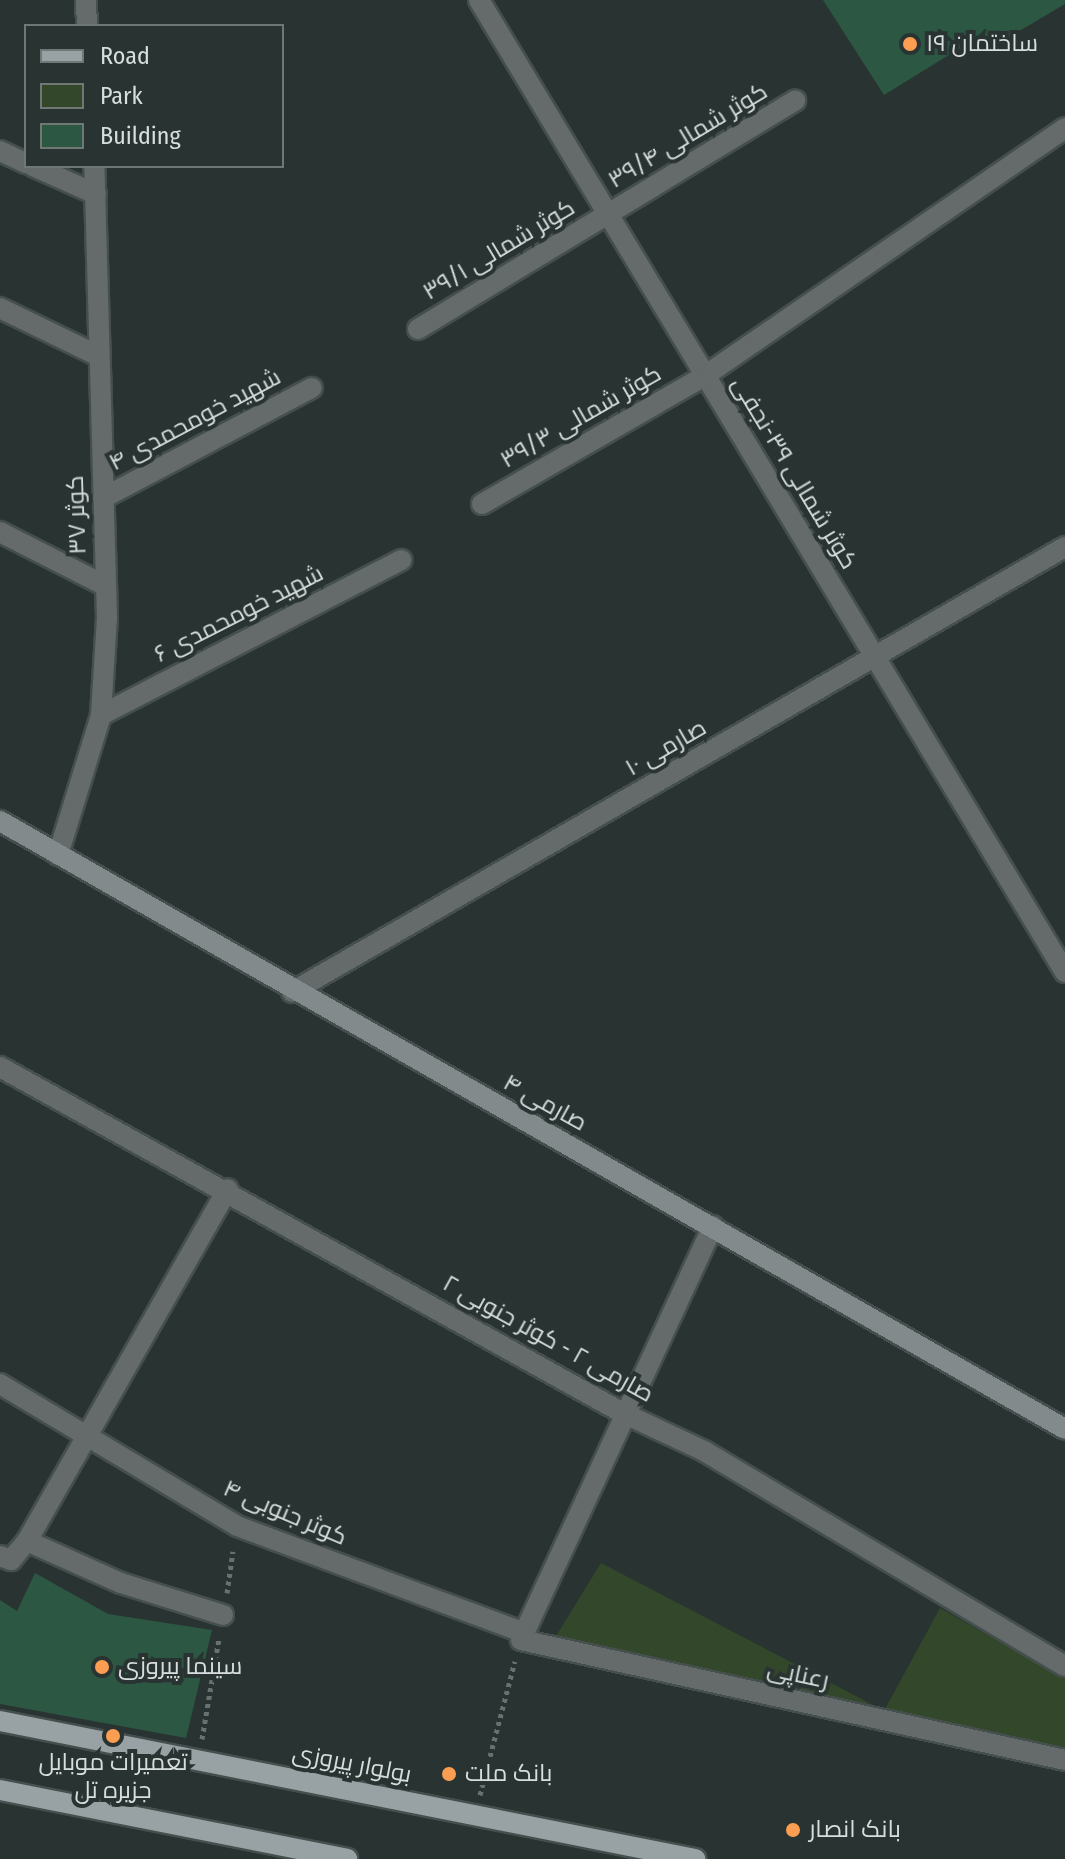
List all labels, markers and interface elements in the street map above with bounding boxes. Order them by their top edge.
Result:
legend [24,24,284,168]
place label: ساختمان ۱۹ [926,30,1038,58]
marker: ساختمان ۱۹ [901,35,919,53]
text: Road [100,42,150,70]
street label: کوثر شمالی ۳۹/۴ [603,77,773,195]
text: Park [100,82,143,110]
text: Building [100,122,181,150]
street label: کوثر شمالی ۳۹/۱ [418,193,580,307]
street label: کوثر شمالی ۳۹/۳ [495,359,667,475]
street label: شهید خومحمدی ۴ [104,363,286,477]
street label: کوثر شمالی ۳۹-نجفی [725,371,863,575]
street label: کوثر ۳۷ [61,475,93,555]
street label: شهید خومحمدی ۶ [150,559,328,669]
street label: صارمی ۱۰ [620,713,712,783]
street label: صارمی ۴ [498,1068,592,1138]
street label: صارمی ۲ - کوثر جنوبی ۲ [438,1269,658,1409]
street label: کوثر جنوبی ۴ [219,1474,351,1552]
place label: سینما پیروزی [118,1653,242,1681]
street label: رعناپی [765,1654,831,1696]
marker: سینما پیروزی [93,1658,111,1676]
marker: تعمیرات موبایل جزیره تل [104,1727,122,1745]
street label: بولوار پیروزی [290,1738,414,1790]
place label: تعمیرات موبایل جزیره تل [38,1749,188,1805]
place label: بانک ملت [465,1760,553,1788]
marker: بانک ملت [440,1765,458,1783]
place label: بانک انصار [809,1816,901,1844]
marker: بانک انصار [784,1821,802,1839]

